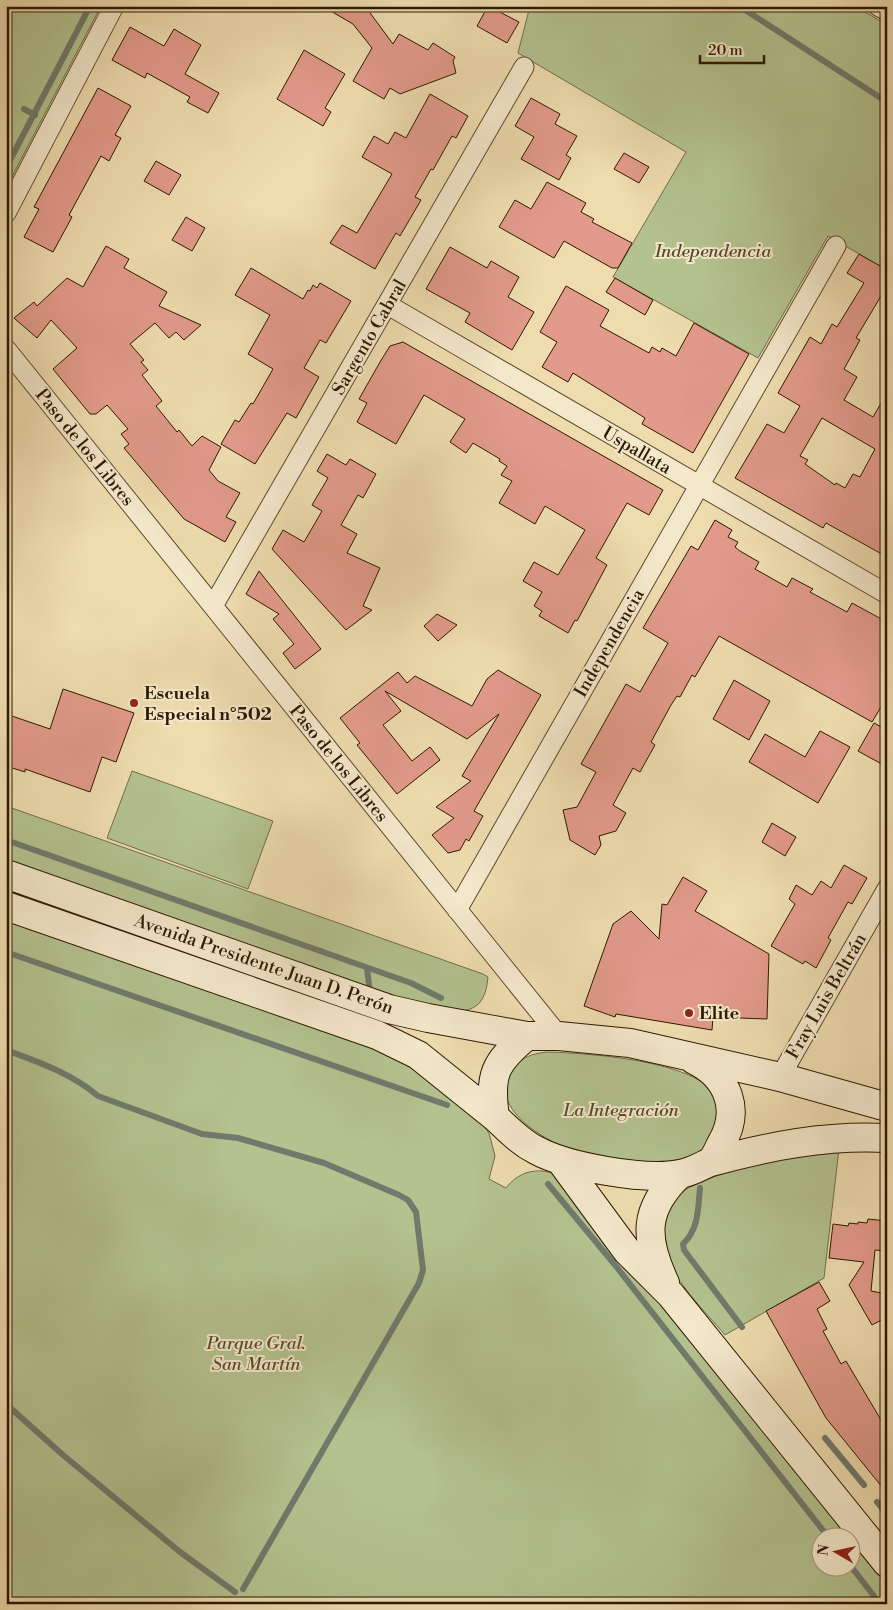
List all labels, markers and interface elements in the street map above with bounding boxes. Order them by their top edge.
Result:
scale bar [700,32,764,64]
text: 20 m [708,41,743,60]
park label: Independencia [654,240,772,263]
street label: Sargento Cabral [327,275,412,399]
street label: Paso de los Libres [30,384,139,511]
street label: Uspallata [598,421,676,480]
street label: Independencia [569,584,650,702]
place label: Escuela Especial n°502 [144,682,272,726]
marker: Escuela Especial n°502 [128,697,140,709]
street label: Paso de los Libres [284,700,393,827]
street label: Avenida Presidente Juan D. Perón [130,909,397,1020]
street label: Fray Luis Beltrán [781,929,872,1063]
place label: Elite [699,1002,740,1025]
marker: Elite [683,1007,695,1019]
park label: La Integración [562,1099,680,1122]
park label: Parque Gral. San Martín [206,1332,305,1376]
north arrow [810,1528,860,1578]
text: N [814,1543,834,1557]

